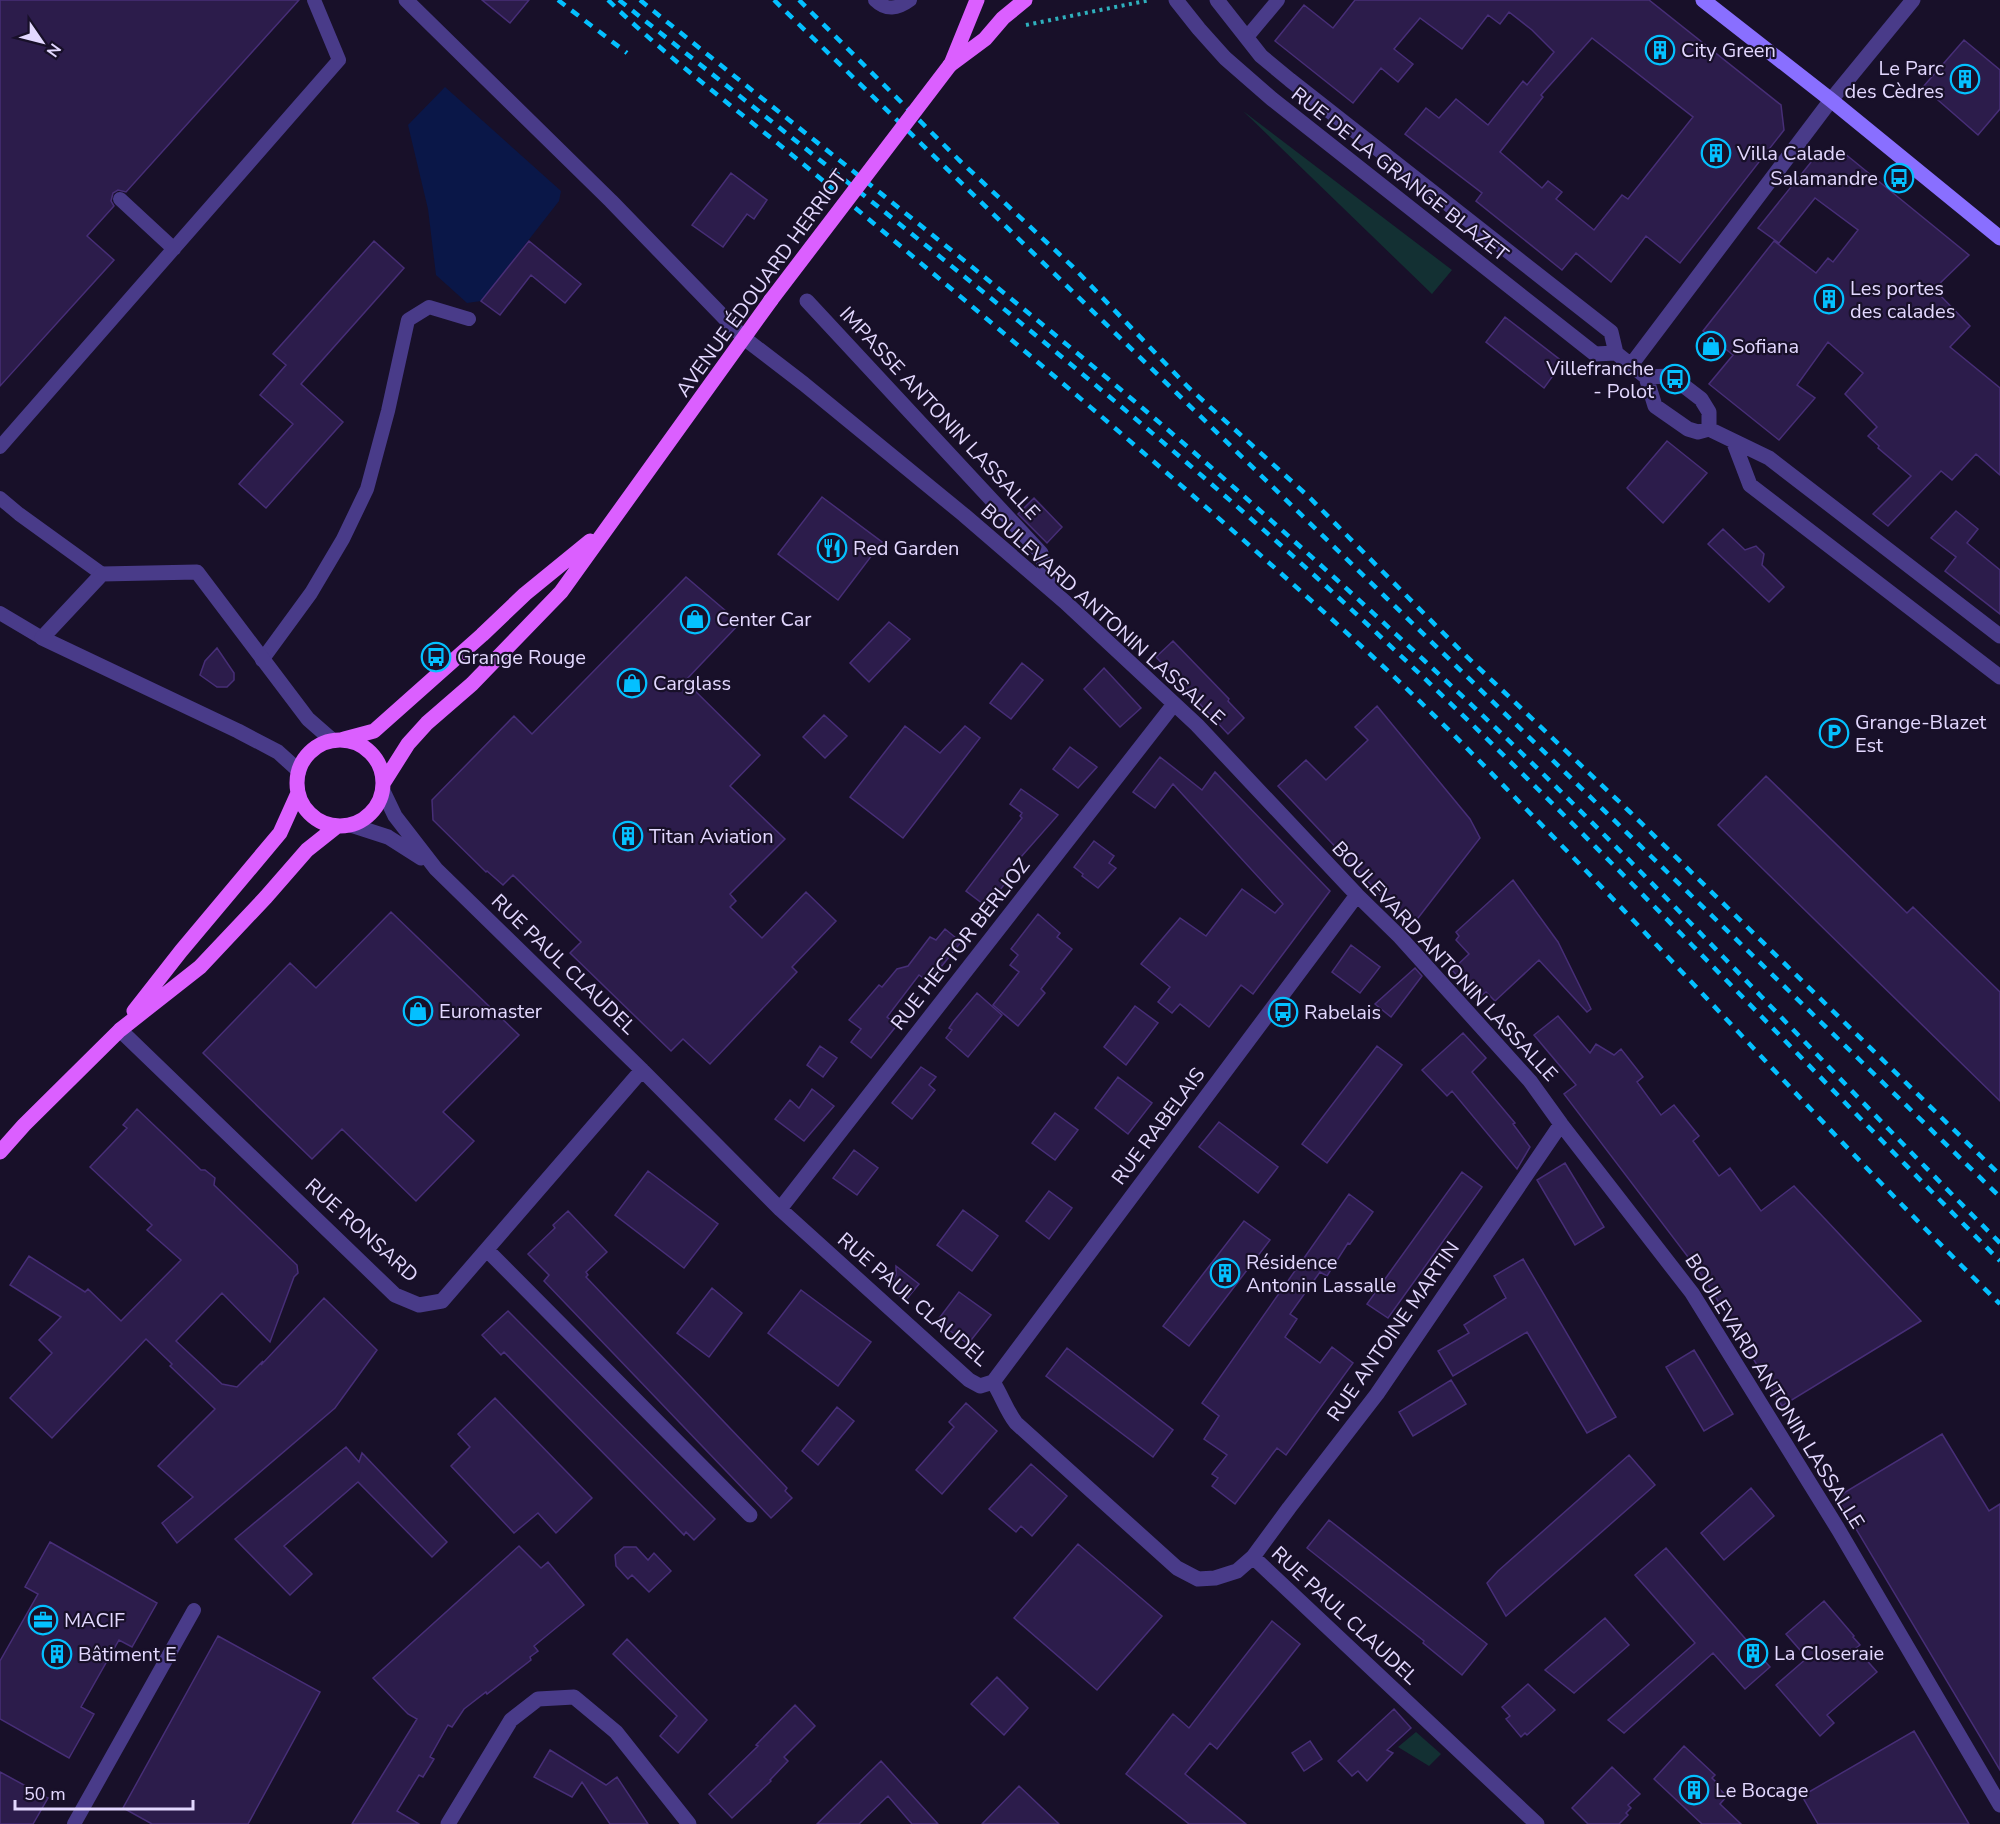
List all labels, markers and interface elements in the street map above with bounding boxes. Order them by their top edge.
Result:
north arrow [12,12,72,72]
building icon: City Green [1644,34,1676,66]
place label: City Green [1681,37,1776,64]
text: N [41,39,66,61]
place label: Le Parc des Cèdres [1845,55,1944,105]
building icon: Le Parc des Cèdres [1949,63,1981,95]
street label: RUE DE LA GRANGE BLAZET [1286,81,1514,268]
building icon: Villa Calade [1700,137,1732,169]
place label: Villa Calade [1736,140,1846,167]
bus stop icon: Salamandre [1883,162,1915,194]
street label: AVENUE ÉDOUARD HERRIOT [670,164,853,402]
place label: Salamandre [1770,165,1878,192]
place label: Les portes des calades [1850,275,1955,325]
building icon: Les portes des calades [1813,283,1845,315]
street label: IMPASSE ANTONIN LASSALLE [833,301,1046,526]
shop icon: Sofiana [1695,330,1727,362]
place label: Sofiana [1732,333,1799,360]
place label: Villefranche - Polot [1545,355,1655,405]
bus stop icon: Villefranche - Polot [1659,363,1691,395]
street label: BOULEVARD ANTONIN LASSALLE [975,497,1230,731]
restaurant icon: Red Garden [816,532,848,564]
place label: Red Garden [853,535,959,562]
shop icon: Center Car [679,603,711,635]
place label: Center Car [716,606,812,633]
bus stop icon: Grange Rouge [420,641,452,673]
place label: Grange Rouge [457,644,586,671]
shop icon: Carglass [616,667,648,699]
place label: Carglass [653,670,731,697]
place label: Grange-Blazet Est [1855,709,1987,759]
parking icon: Grange-Blazet Est [1818,717,1850,749]
building icon: Titan Aviation [612,820,644,852]
place label: Titan Aviation [649,823,774,850]
street label: BOULEVARD ANTONIN LASSALLE [1326,835,1563,1087]
street label: RUE HECTOR BERLIOZ [885,853,1036,1036]
street label: RUE PAUL CLAUDEL [485,888,642,1041]
shop icon: Euromaster [402,995,434,1027]
bus stop icon: Rabelais [1267,996,1299,1028]
place label: Euromaster [439,998,542,1025]
place label: Rabelais [1304,999,1381,1026]
street label: RUE RABELAIS [1105,1062,1211,1190]
street label: RUE RONSARD [299,1172,424,1288]
street label: RUE PAUL CLAUDEL [832,1226,994,1372]
street label: RUE ANTOINE MARTIN [1321,1236,1466,1427]
place label: Résidence Antonin Lassalle [1246,1249,1396,1299]
street label: BOULEVARD ANTONIN LASSALLE [1678,1249,1871,1534]
building icon: Résidence Antonin Lassalle [1209,1257,1241,1289]
street label: RUE PAUL CLAUDEL [1265,1540,1424,1691]
office icon: MACIF [27,1604,59,1636]
place label: MACIF [64,1607,125,1634]
building icon: La Closeraie [1737,1637,1769,1669]
building icon: Bâtiment E [41,1638,73,1670]
place label: La Closeraie [1774,1640,1884,1667]
place label: Bâtiment E [78,1641,177,1668]
scale bar [15,1773,194,1811]
building icon: Le Bocage [1678,1774,1710,1806]
place label: Le Bocage [1715,1777,1808,1804]
text: 50 m [24,1782,66,1806]

